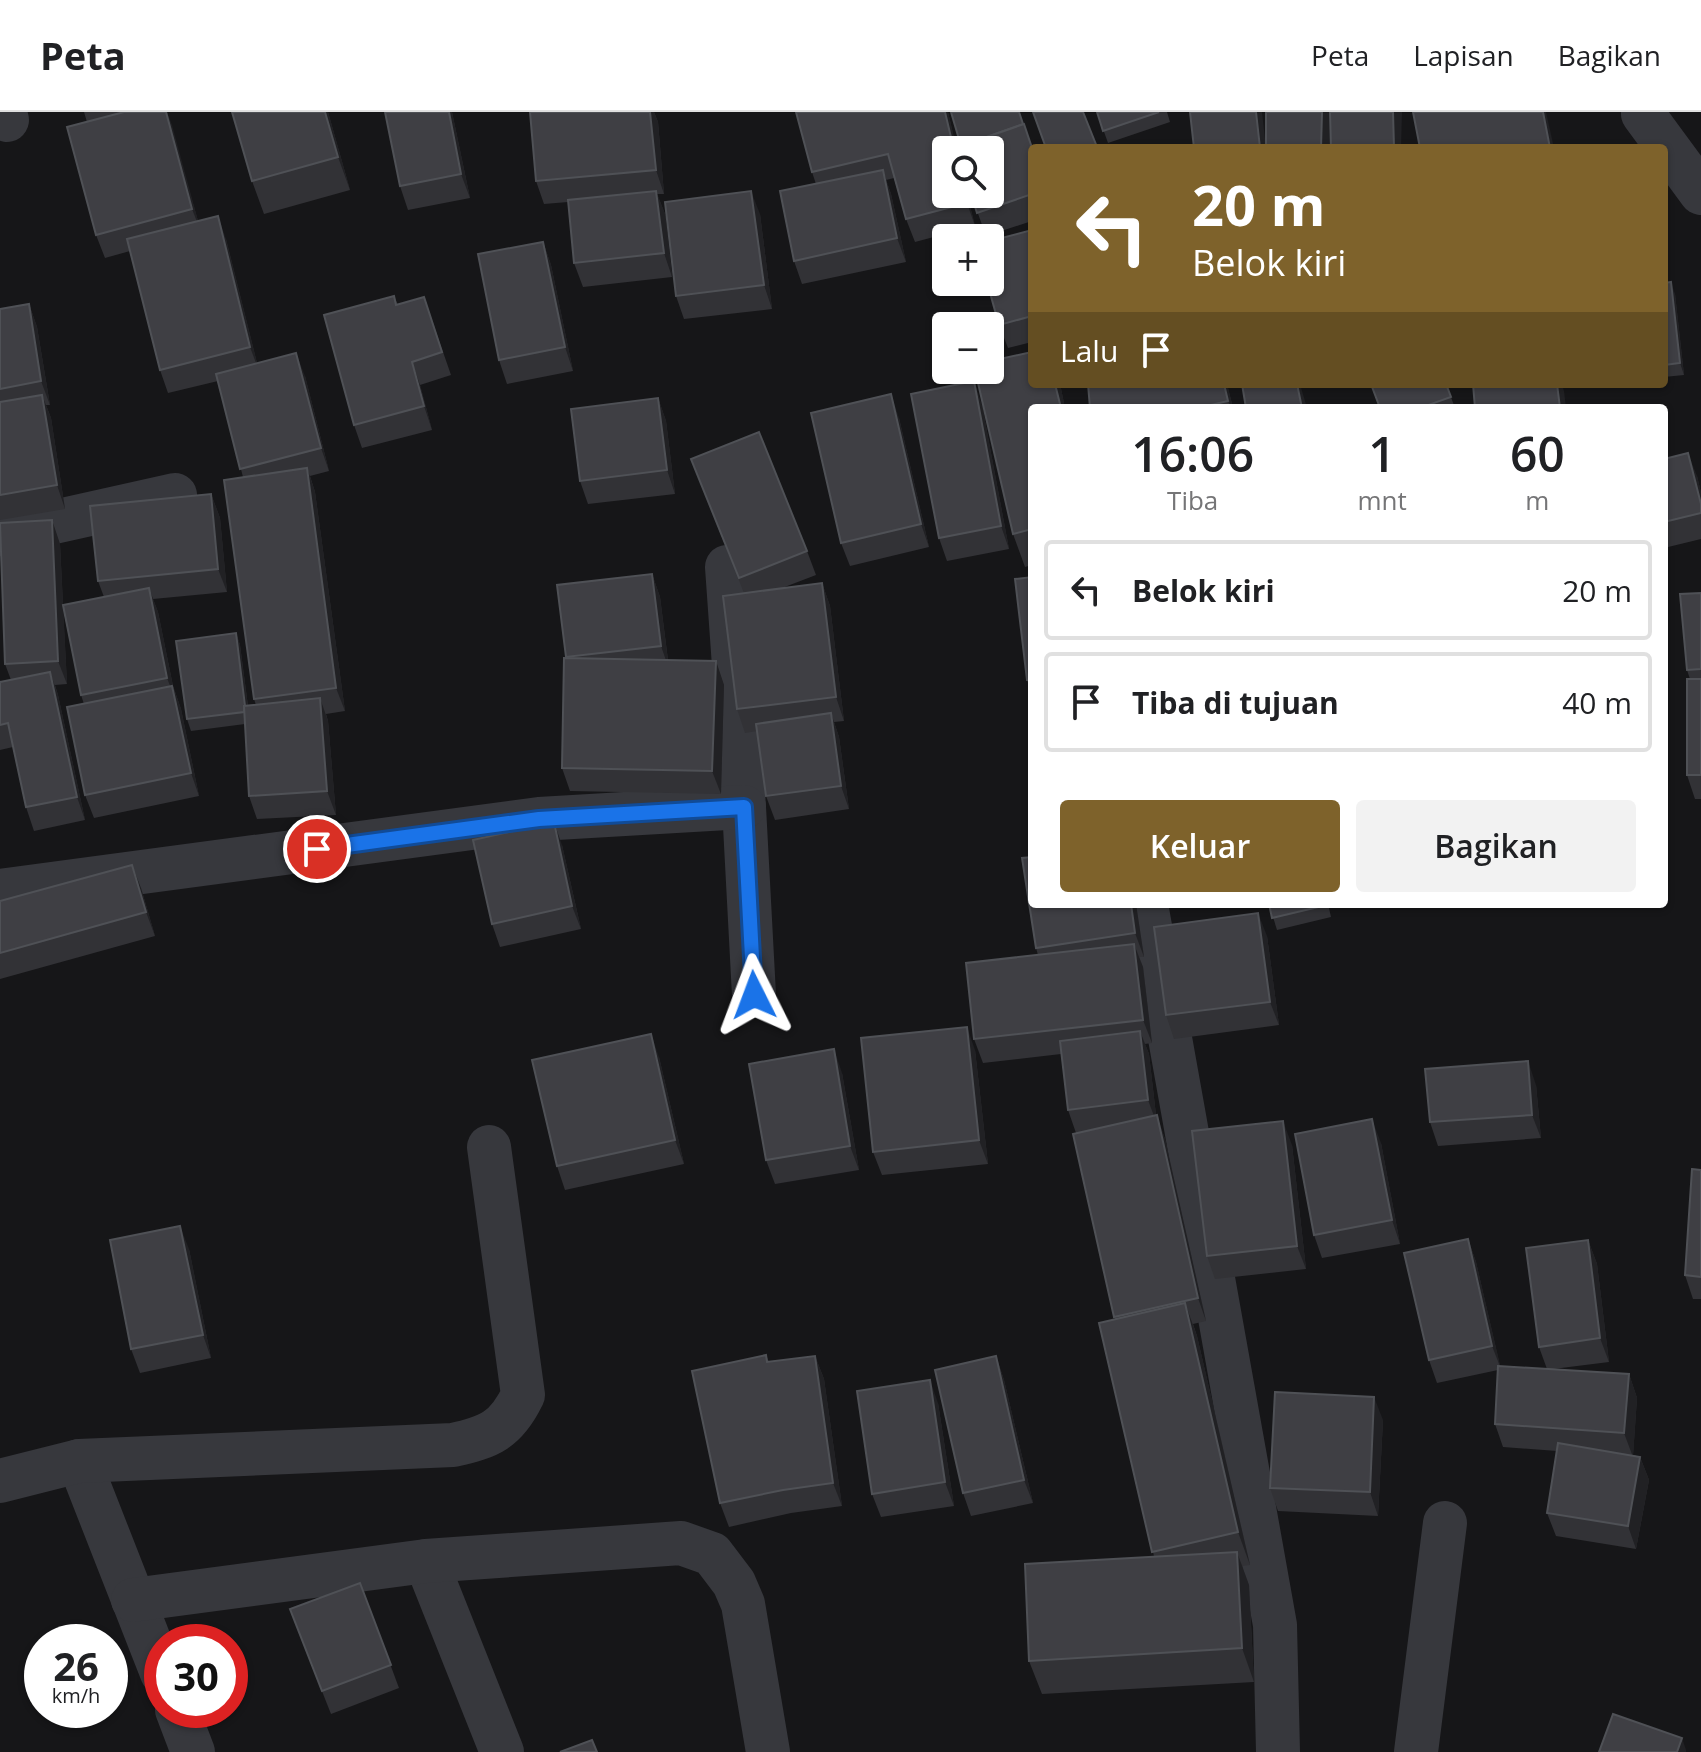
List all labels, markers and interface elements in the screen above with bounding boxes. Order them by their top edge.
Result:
text: Peta [40,29,126,81]
text: Peta [1311,36,1369,74]
text: Lapisan [1413,36,1514,74]
text: Bagikan [1558,36,1661,74]
map controls [932,136,1004,384]
button: search [932,136,1004,208]
text: 20 m [1192,166,1326,242]
icon: left [1060,176,1164,280]
button: + [932,224,1004,296]
text: Belok kiri [1192,238,1346,287]
button: − [932,312,1004,384]
icon: arrive [1134,328,1178,372]
text: Lalu [1060,330,1118,371]
text: 16:06 [1131,421,1254,486]
text: 1 [1368,421,1396,486]
text: 60 [1510,421,1565,486]
text: Tiba [1167,482,1218,518]
text: mnt [1357,482,1407,518]
text: m [1525,482,1549,518]
icon: left [1064,568,1108,612]
text: Belok kiri [1132,570,1275,611]
text: 20 m [1562,570,1632,611]
icon: arrive [1064,680,1108,724]
text: Tiba di tujuan [1132,682,1339,723]
text: 40 m [1562,682,1632,723]
button: Keluar [1060,800,1340,892]
button: Bagikan [1356,800,1636,892]
pin [283,815,351,883]
icon: arrive [295,827,339,871]
position arrow [712,953,796,1037]
speed limit sign: 30 [144,1624,248,1728]
text: 26 [53,1638,99,1693]
text: km/h [52,1682,100,1709]

